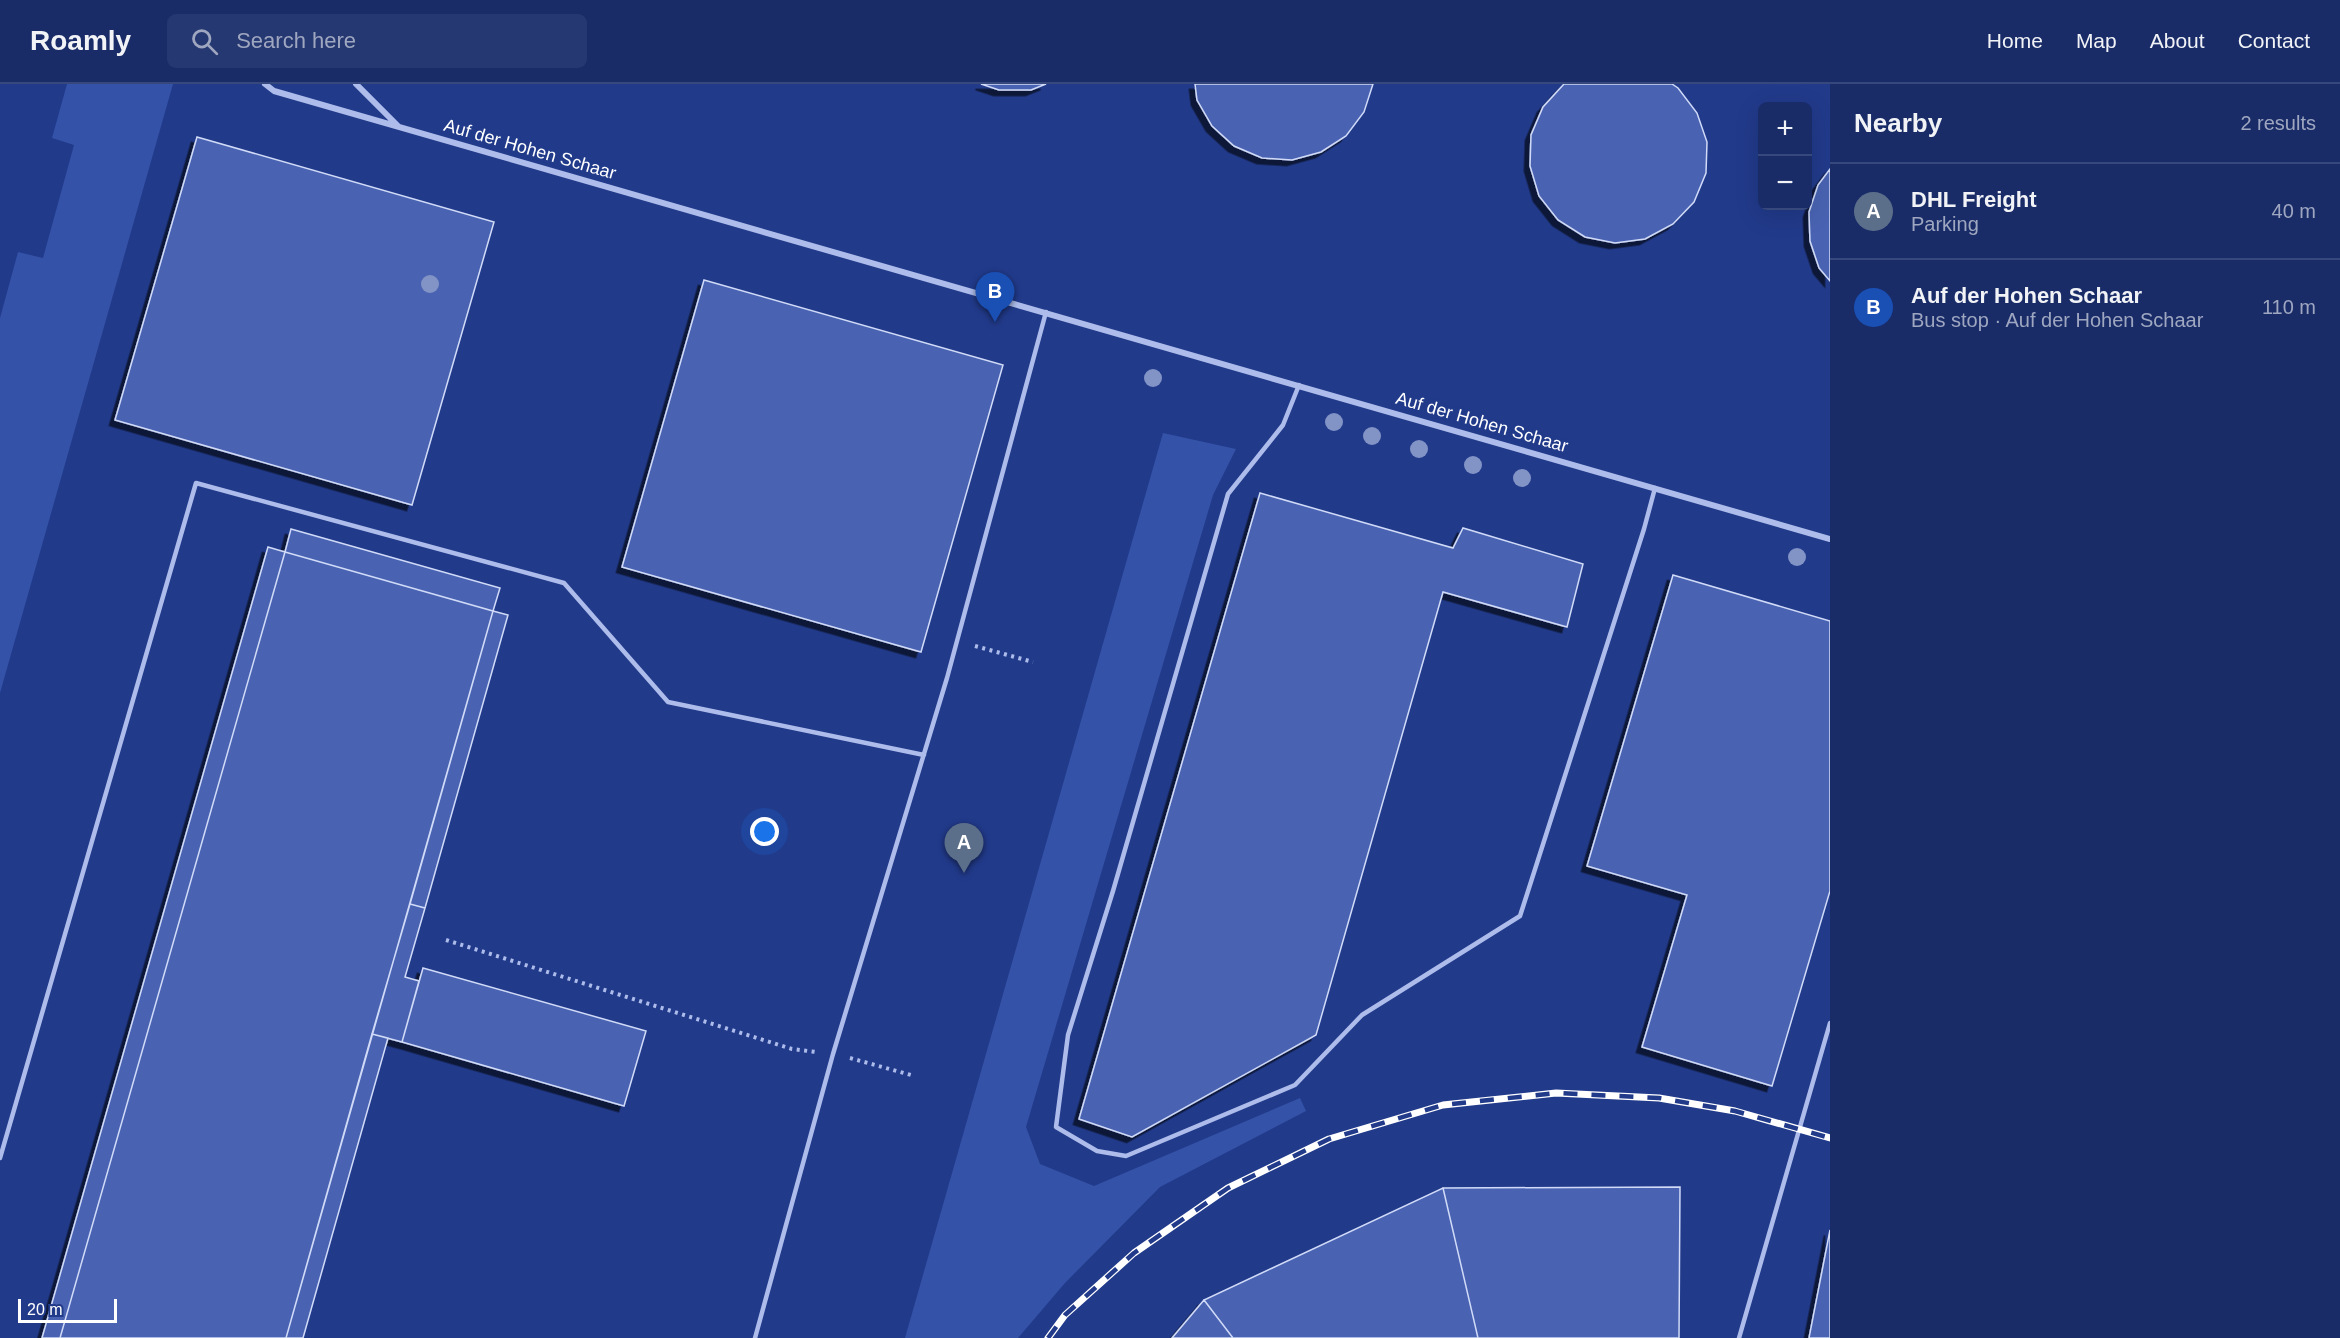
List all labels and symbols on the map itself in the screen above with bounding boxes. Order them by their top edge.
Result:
street label: Auf der Hohen Schaar [442,115,618,183]
pin: B [976,272,1014,322]
street label: Auf der Hohen Schaar [1394,388,1570,456]
your location [750,817,779,846]
pin: A [944,824,984,873]
scale bar [18,1296,117,1324]

